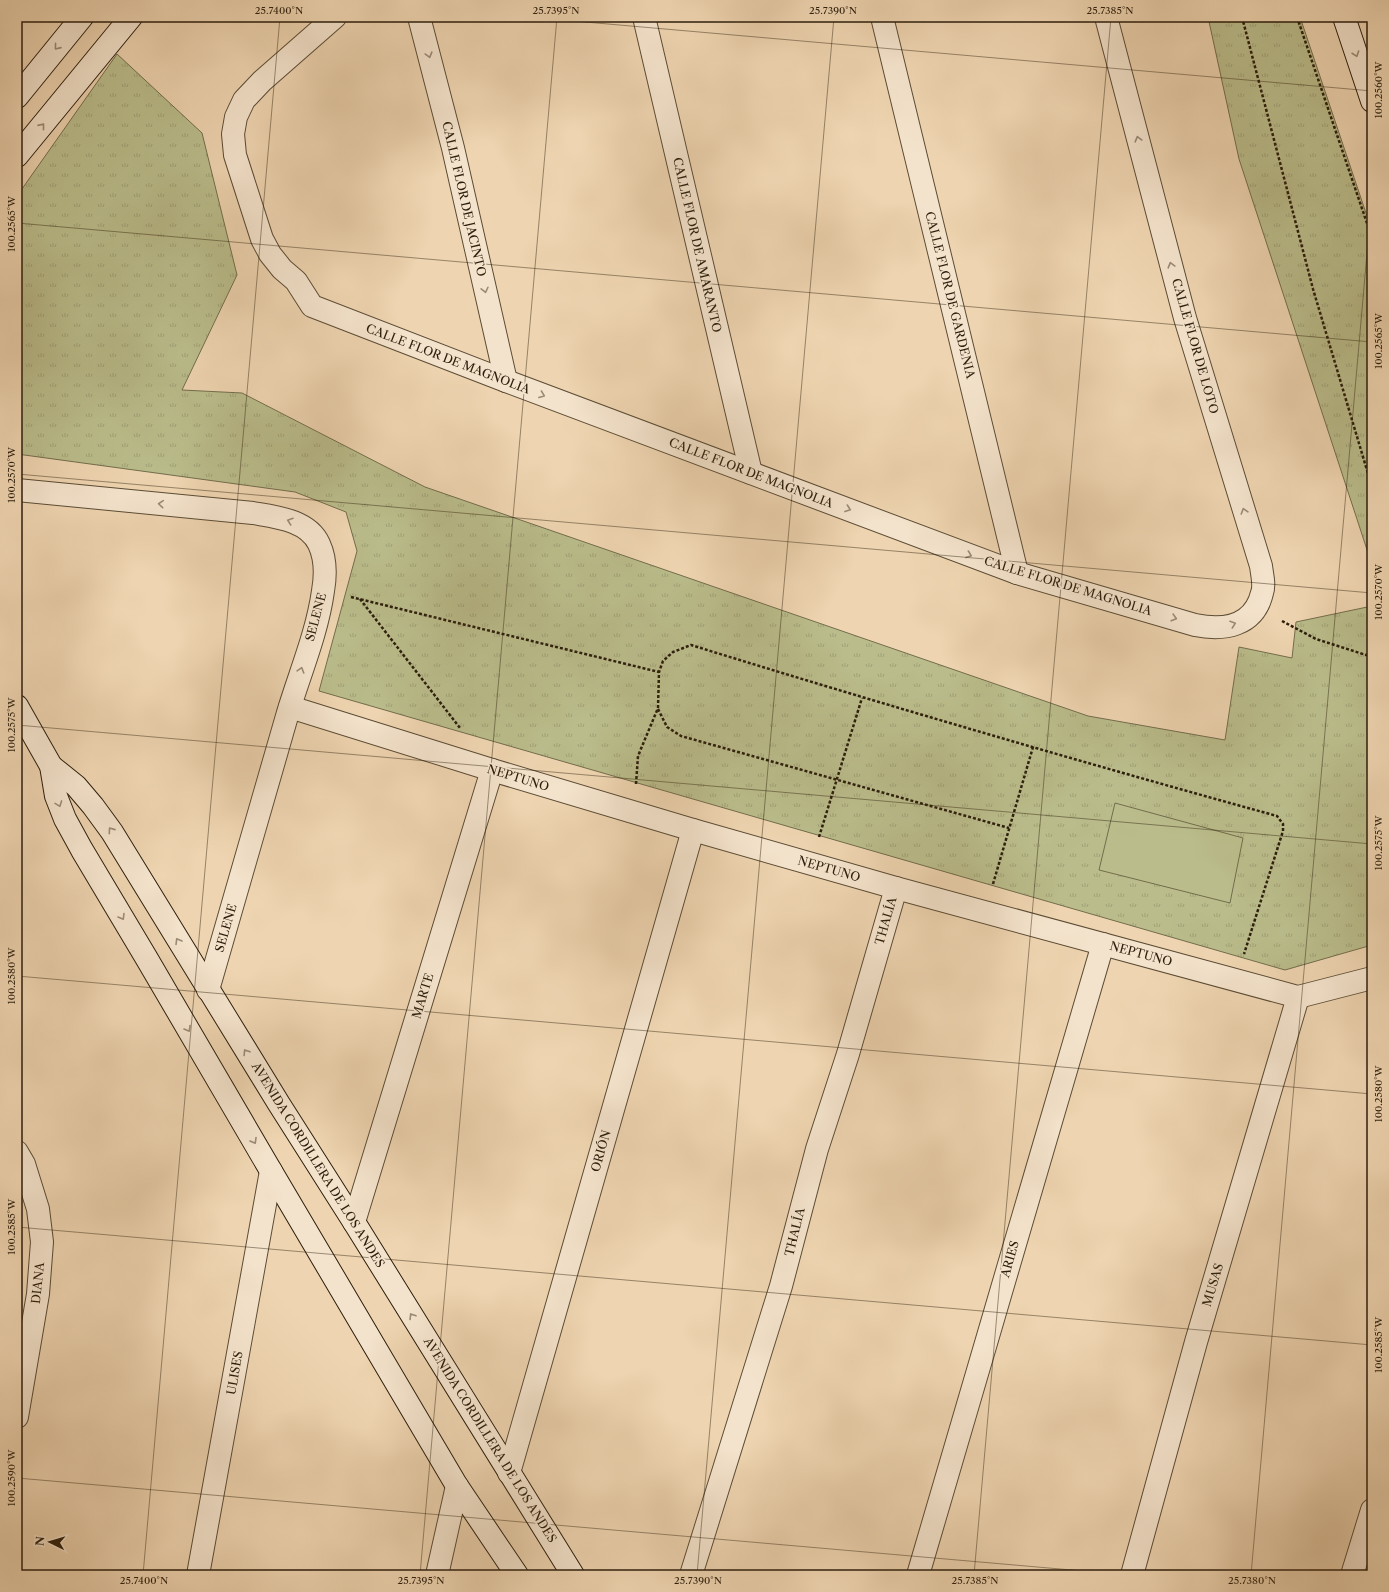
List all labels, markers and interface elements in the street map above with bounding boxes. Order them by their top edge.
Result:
text: 25.7400°N [255,4,303,17]
text: 25.7395°N [533,4,579,17]
text: 25.7390°N [809,4,857,17]
text: 25.7385°N [1086,4,1134,17]
one-way arrow [55,43,62,50]
one-way arrow [1351,50,1360,57]
one-way arrow [424,51,433,58]
text: 100.2560°W [1372,60,1385,118]
street label: CALLE FLOR DE JACINTO [439,120,490,278]
one-way arrow [37,123,44,131]
one-way arrow [1134,136,1143,143]
street label: CALLE FLOR DE AMARANTO [670,156,725,334]
text: 100.2565°W [5,195,18,252]
street label: CALLE FLOR DE GARDENIA [922,210,979,381]
one-way arrow [1167,262,1176,269]
street label: CALLE FLOR DE LOTO [1169,276,1222,415]
one-way arrow [481,287,489,293]
text: 100.2565°W [1372,312,1385,369]
street label: CALLE FLOR DE MAGNOLIA [364,320,533,397]
one-way arrow [539,390,546,398]
street label: CALLE FLOR DE MAGNOLIA [667,434,836,511]
text: 100.2570°W [5,446,18,503]
one-way arrow [158,500,164,509]
one-way arrow [844,505,851,513]
one-way arrow [1240,507,1249,514]
one-way arrow [286,517,293,526]
one-way arrow [966,550,973,558]
street label: CALLE FLOR DE MAGNOLIA [982,553,1155,619]
text: 100.2570°W [1372,563,1385,620]
street label: SELENE [302,591,329,643]
one-way arrow [1170,613,1177,622]
one-way arrow [1230,621,1237,629]
one-way arrow [296,667,305,674]
text: 100.2575°W [5,696,18,753]
street label: NEPTUNO [485,761,551,794]
one-way arrow [55,800,63,807]
text: 100.2575°W [1372,814,1385,871]
one-way arrow [108,827,116,834]
street label: NEPTUNO [796,852,862,885]
street label: THALÍA [871,894,900,947]
street label: SELENE [211,902,240,954]
one-way arrow [118,913,125,920]
one-way arrow [176,938,183,945]
street label: NEPTUNO [1108,938,1174,969]
text: 100.2580°W [5,946,18,1005]
street label: MARTE [409,971,437,1020]
one-way arrow [184,1025,191,1032]
one-way arrow [244,1049,251,1056]
street label: AVENIDA CORDILLERA DE LOS ANDES [248,1058,388,1270]
text: 100.2580°W [1372,1064,1385,1123]
street label: ORIÓN [586,1128,614,1173]
one-way arrow [249,1137,256,1144]
text: 100.2585°W [5,1198,18,1255]
street label: THALÍA [780,1205,808,1258]
street label: ARIES [997,1239,1022,1280]
street label: DIANA [28,1260,47,1305]
street label: MUSAS [1199,1261,1226,1308]
one-way arrow [409,1313,417,1320]
text: 100.2585°W [1372,1316,1385,1373]
street label: AVENIDA CORDILLERA DE LOS ANDES [420,1333,560,1545]
street label: ULISES [223,1350,246,1396]
text: 100.2590°W [5,1448,18,1506]
north arrow [30,1522,70,1562]
text: N [33,1535,47,1547]
text: 25.7400°N [120,1574,168,1587]
text: 25.7395°N [398,1574,444,1587]
text: 25.7390°N [674,1574,722,1587]
text: 25.7385°N [951,1574,999,1587]
text: 25.7380°N [1228,1574,1276,1587]

